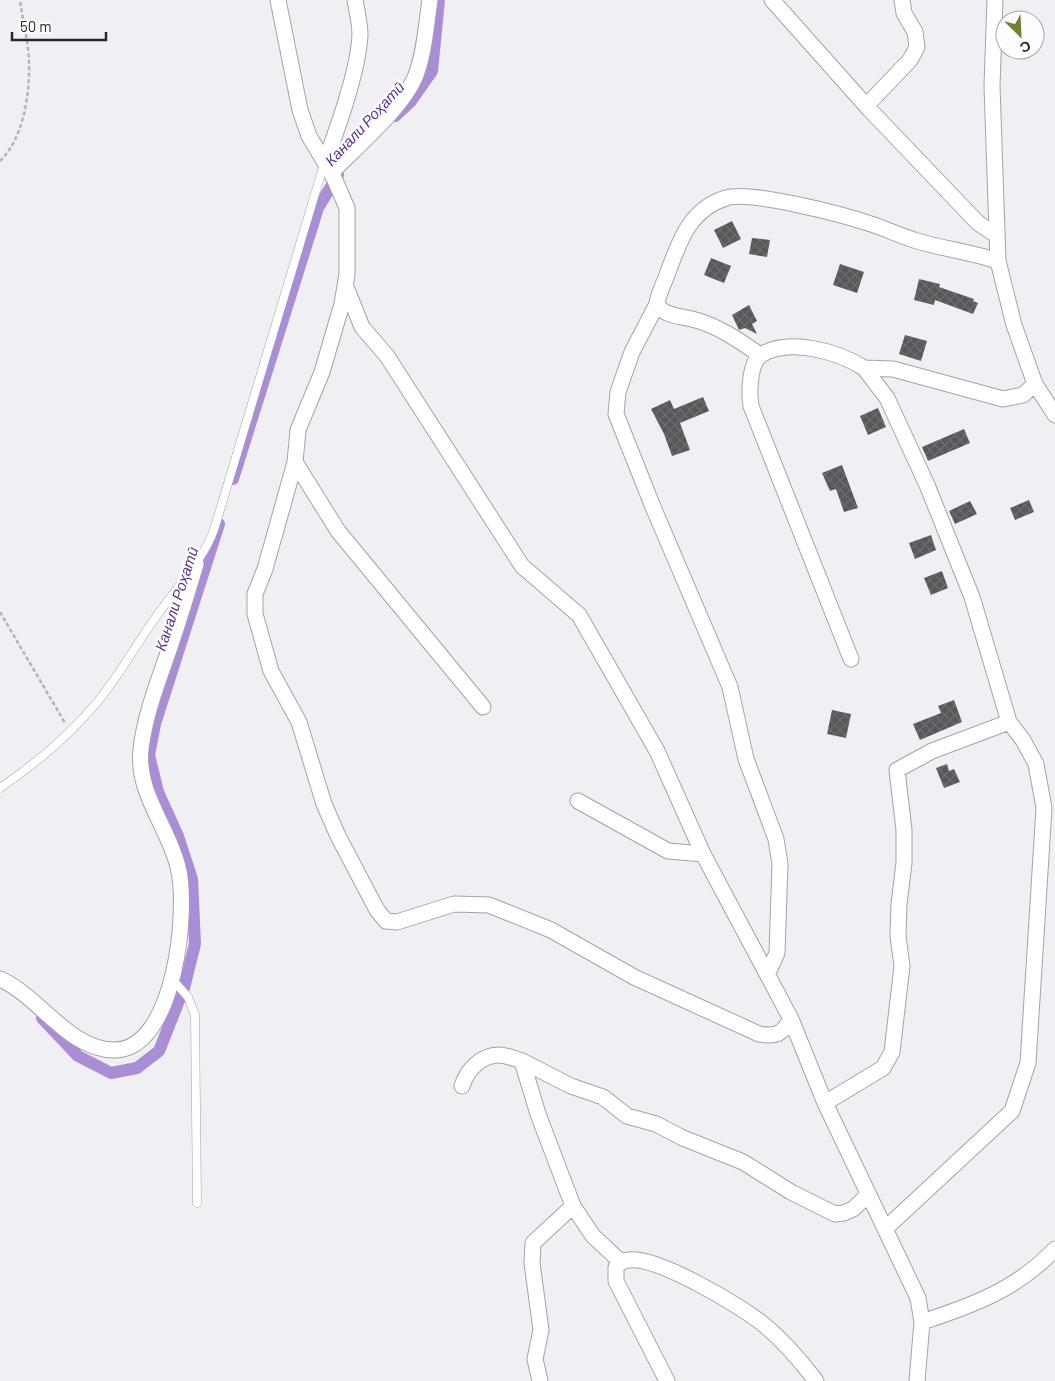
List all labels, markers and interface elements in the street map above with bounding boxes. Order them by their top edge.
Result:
scale bar [12,10,106,42]
north arrow [995,10,1045,60]
text: 50 m [20,17,52,35]
text: С [1017,38,1034,57]
water label: Канали Роҳатӣ [321,77,408,169]
water label: Канали Роҳатӣ [151,544,202,653]

